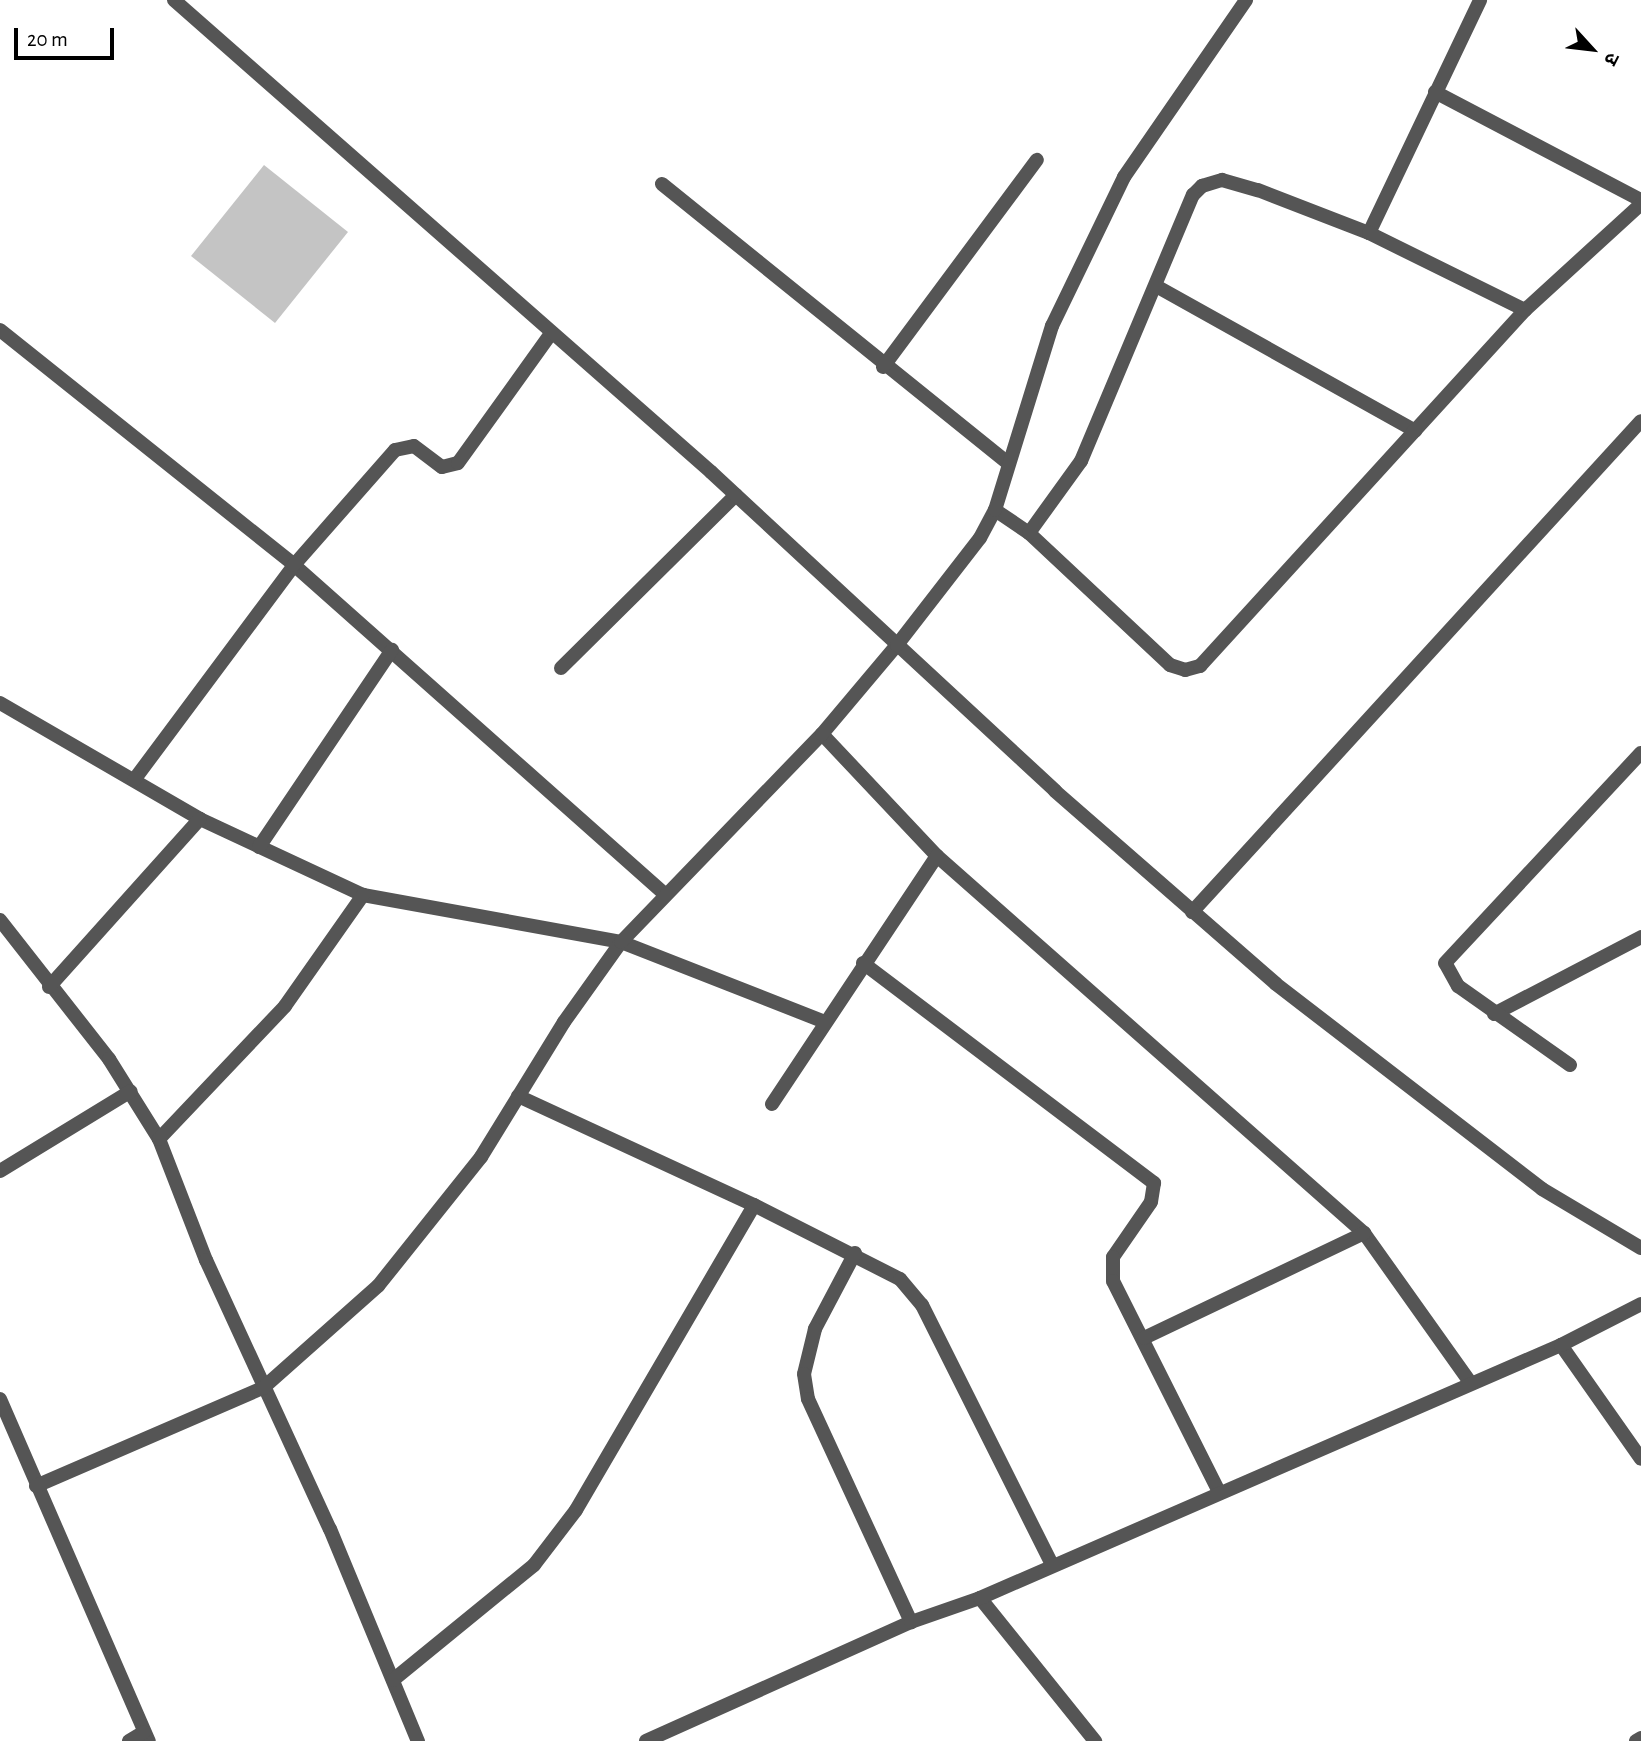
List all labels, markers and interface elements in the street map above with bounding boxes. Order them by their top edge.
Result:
scale bar [18,14,117,58]
north arrow [1557,14,1627,84]
text: 20 m [27,29,68,50]
text: उ [1600,49,1622,68]

